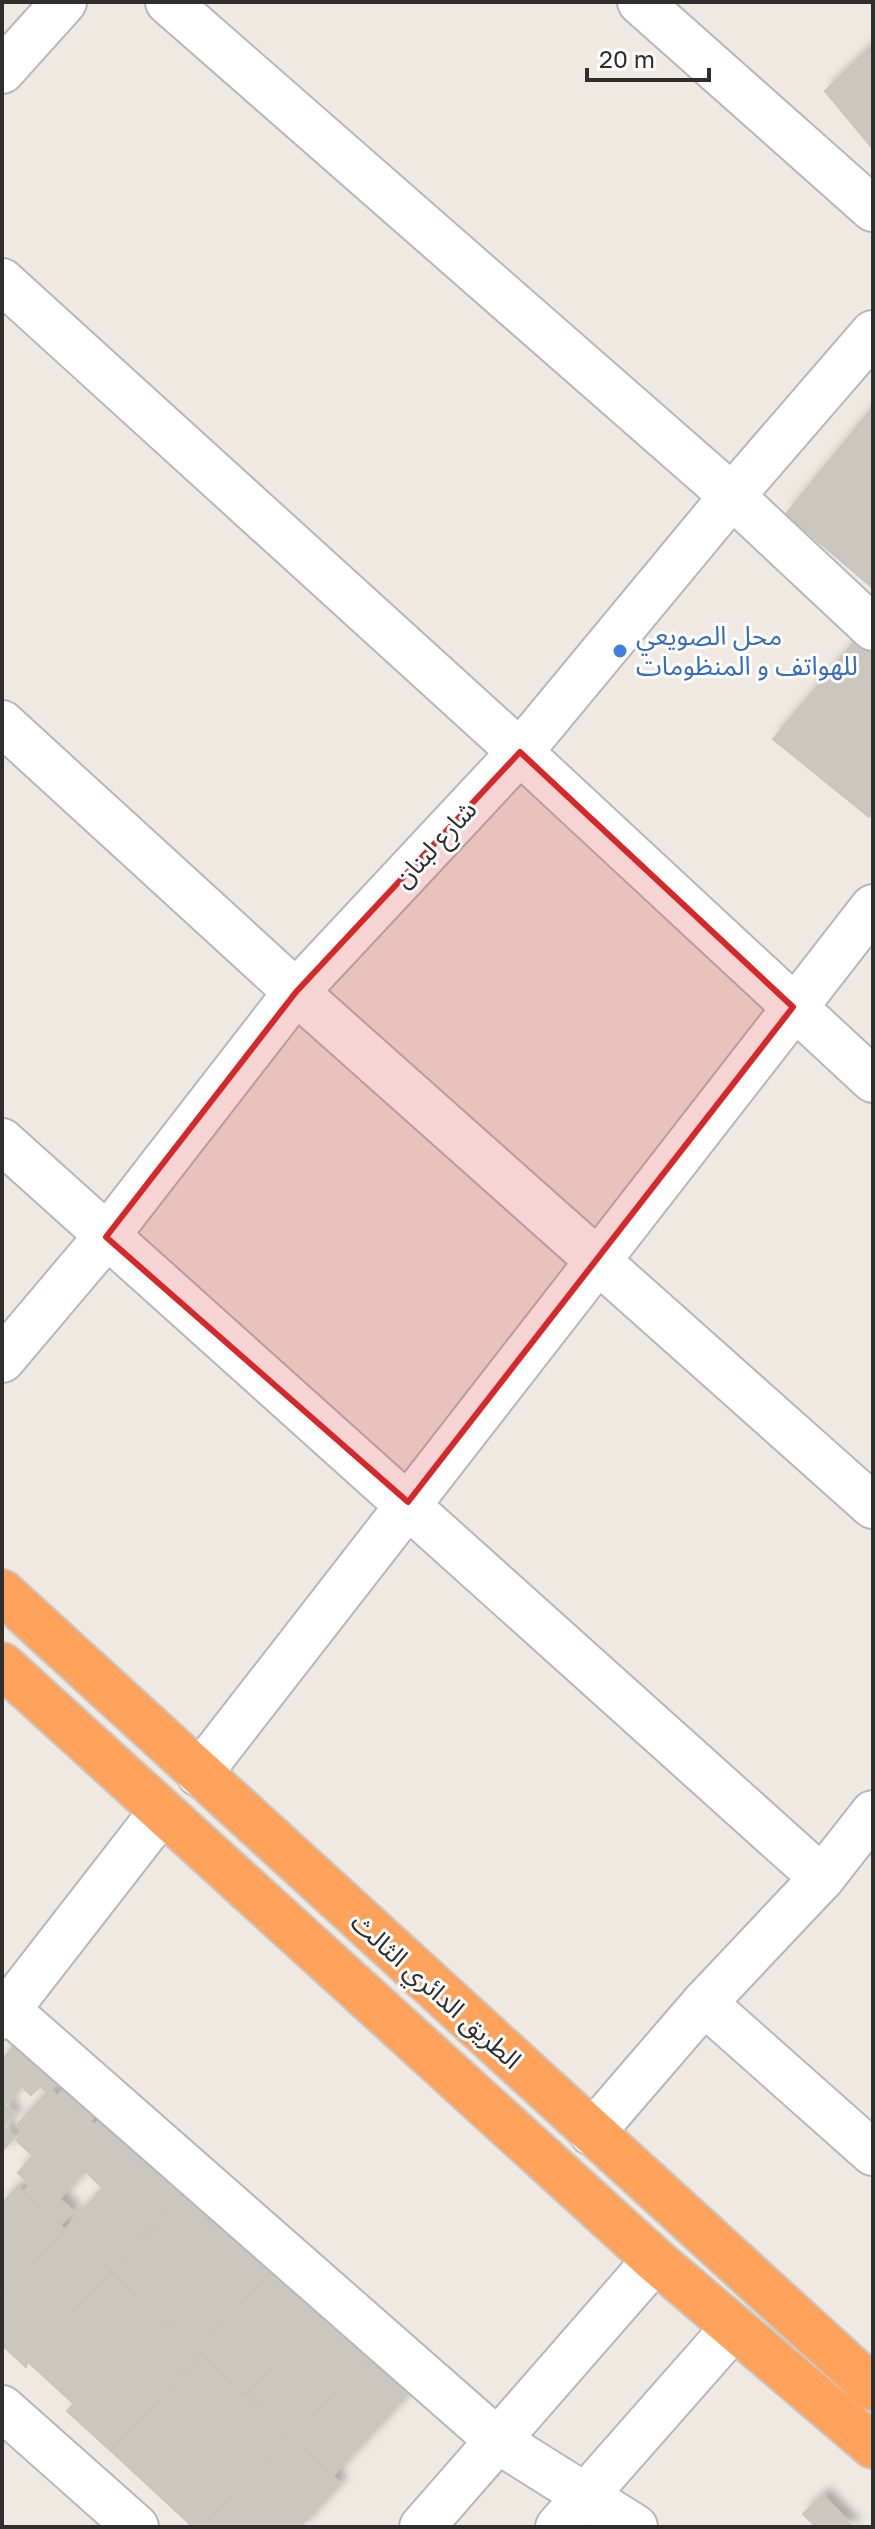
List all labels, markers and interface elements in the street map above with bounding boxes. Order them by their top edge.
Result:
scale bar [587,32,709,82]
text: 20 m [599,44,655,73]
place label: محل الصويعي للهواتف و المنظومات [636,620,858,681]
marker: محل الصويعي للهواتف و المنظومات [611,642,629,660]
street label: شارع لبنان [387,794,485,896]
street label: الطريق الدائري الثالث [342,1906,528,2079]

